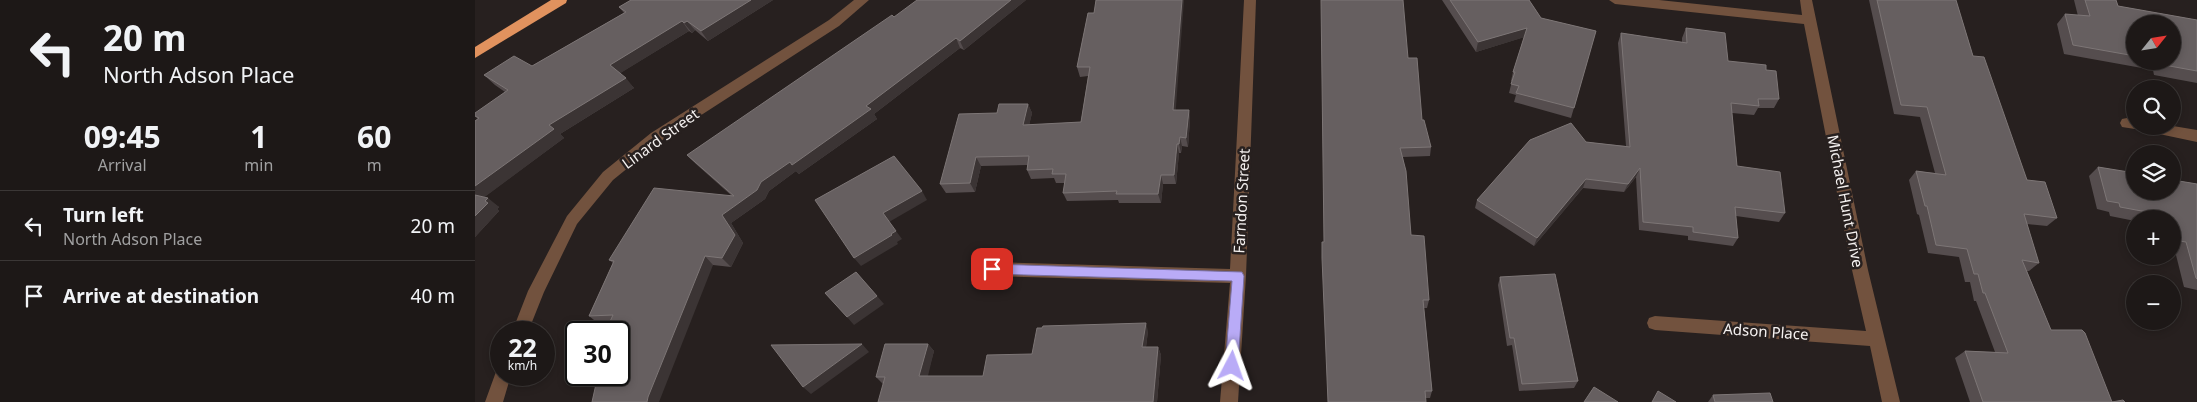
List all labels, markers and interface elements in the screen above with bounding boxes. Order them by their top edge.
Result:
text: 20 m [103,14,186,61]
north arrow [2126,15,2181,70]
map controls [2126,15,2181,330]
icon: left [20,20,85,85]
text: North Adson Place [103,59,294,89]
button: search [2126,80,2181,135]
street label: Linard Street [618,103,703,173]
text: 09:45 [84,116,161,157]
text: 1 [250,116,267,157]
text: 60 [357,116,391,157]
street label: Michael Hunt Drive [1823,133,1869,269]
button: layers [2126,145,2181,200]
street label: Farndon Street [1228,147,1254,254]
text: Arrival [98,154,147,176]
text: min [244,154,273,176]
text: m [367,154,382,176]
text: Turn left [63,202,144,228]
button: + [2126,210,2181,265]
icon: left [20,212,48,240]
text: 20 m [411,213,455,239]
text: North Adson Place [63,228,202,250]
pin [971,248,1013,290]
icon: arrive [978,255,1006,283]
button: − [2126,275,2181,330]
icon: arrive [20,282,48,310]
text: Arrive at destination [63,283,259,309]
text: 40 m [411,283,455,309]
street label: Adson Place [1723,318,1809,344]
speed limit sign: 30 [565,321,630,386]
text: 22 [508,330,537,364]
position arrow [1205,339,1257,391]
text: km/h [508,357,537,374]

